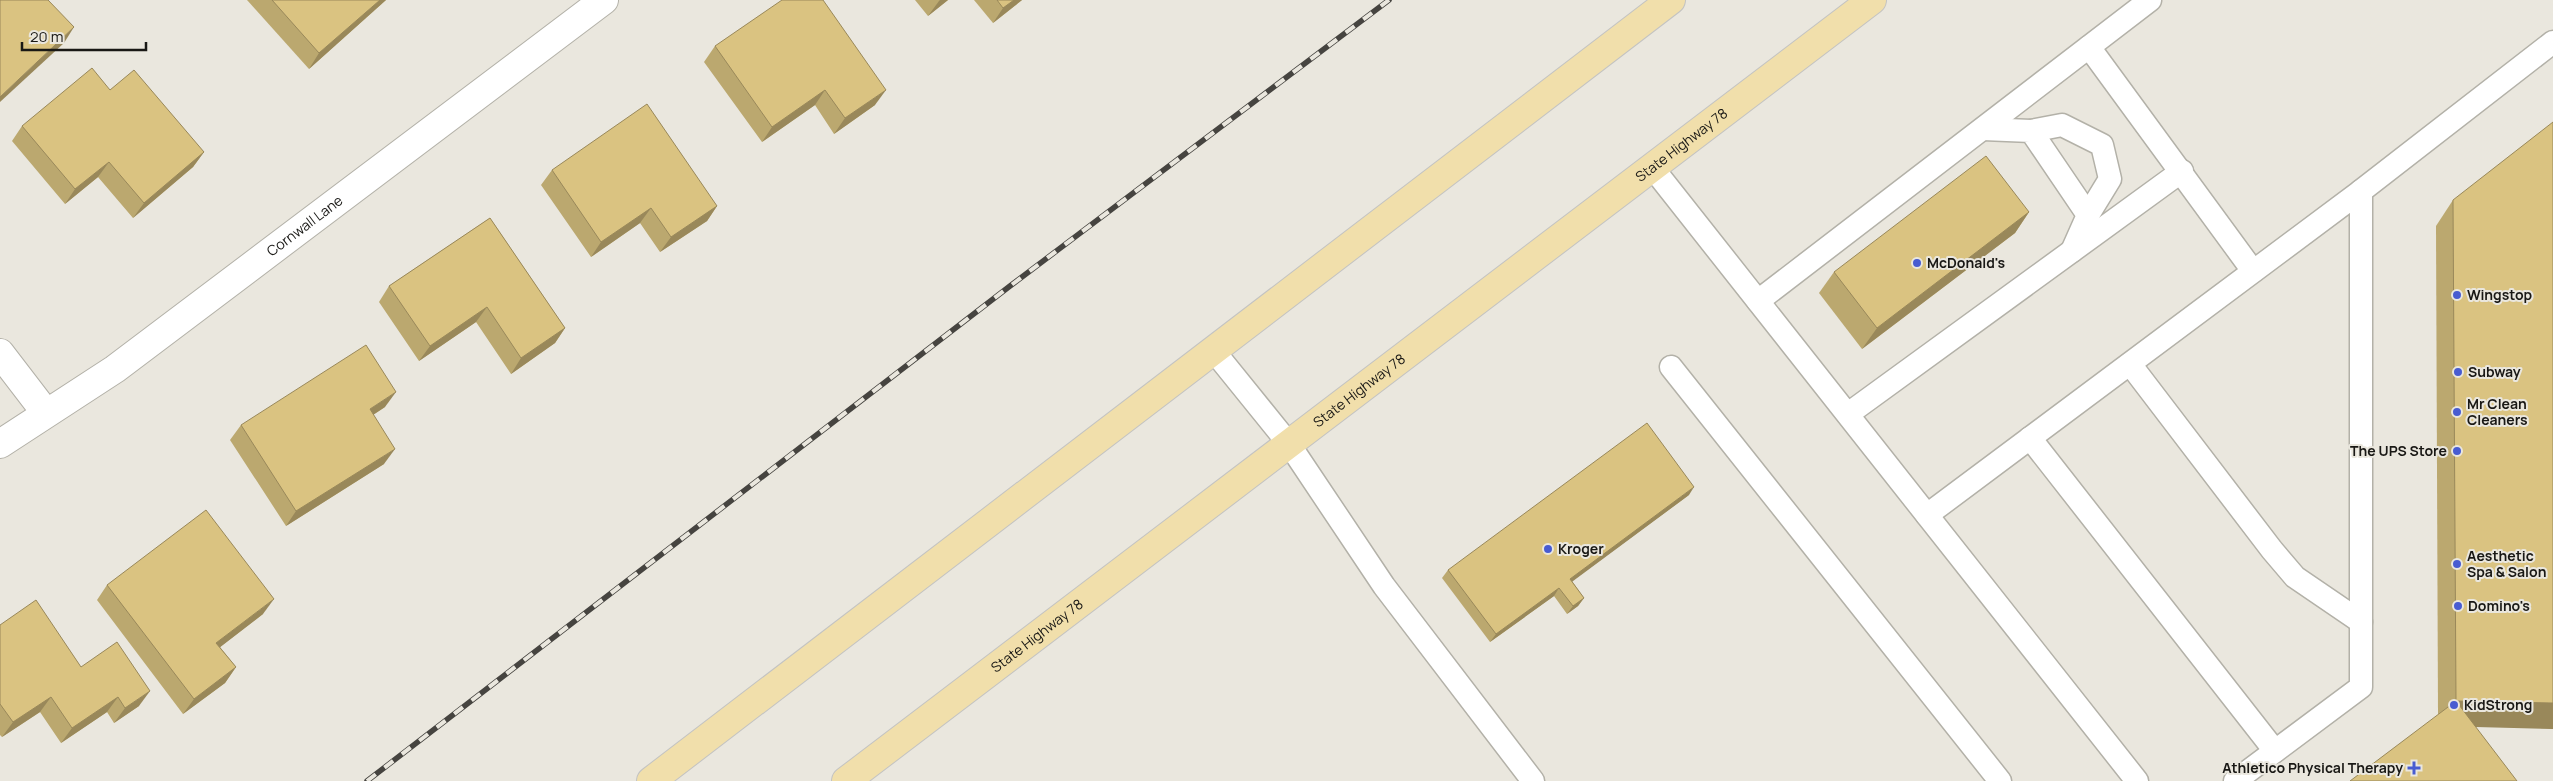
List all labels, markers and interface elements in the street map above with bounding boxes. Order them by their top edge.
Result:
scale bar [22,20,146,52]
text: 20 m [30,26,63,47]
street label: State Highway 78 [1631,103,1731,186]
street label: Cornwall Lane [263,191,346,260]
place label: McDonald's [1927,253,2005,272]
marker: McDonald's [1911,257,1923,269]
place label: Wingstop [2467,285,2533,304]
marker: Wingstop [2451,289,2463,301]
street label: State Highway 78 [1309,349,1409,431]
place label: Subway [2468,362,2521,381]
marker: Subway [2452,366,2464,378]
place label: Mr Clean Cleaners [2467,394,2528,429]
marker: Mr Clean Cleaners [2451,406,2463,418]
place label: The UPS Store [2350,441,2447,460]
marker: The UPS Store [2451,445,2463,457]
place label: Kroger [1558,539,1604,558]
marker: Kroger [1542,543,1554,555]
place label: Aesthetic Spa & Salon [2467,546,2546,581]
marker: Aesthetic Spa & Salon [2451,558,2463,570]
street label: State Highway 78 [987,594,1087,676]
place label: Domino's [2468,596,2530,615]
marker: Domino's [2452,600,2464,612]
place label: KidStrong [2464,695,2532,714]
marker: KidStrong [2448,699,2460,711]
place label: Athletico Physical Therapy [2222,758,2403,777]
marker: Athletico Physical Therapy [2407,761,2421,775]

